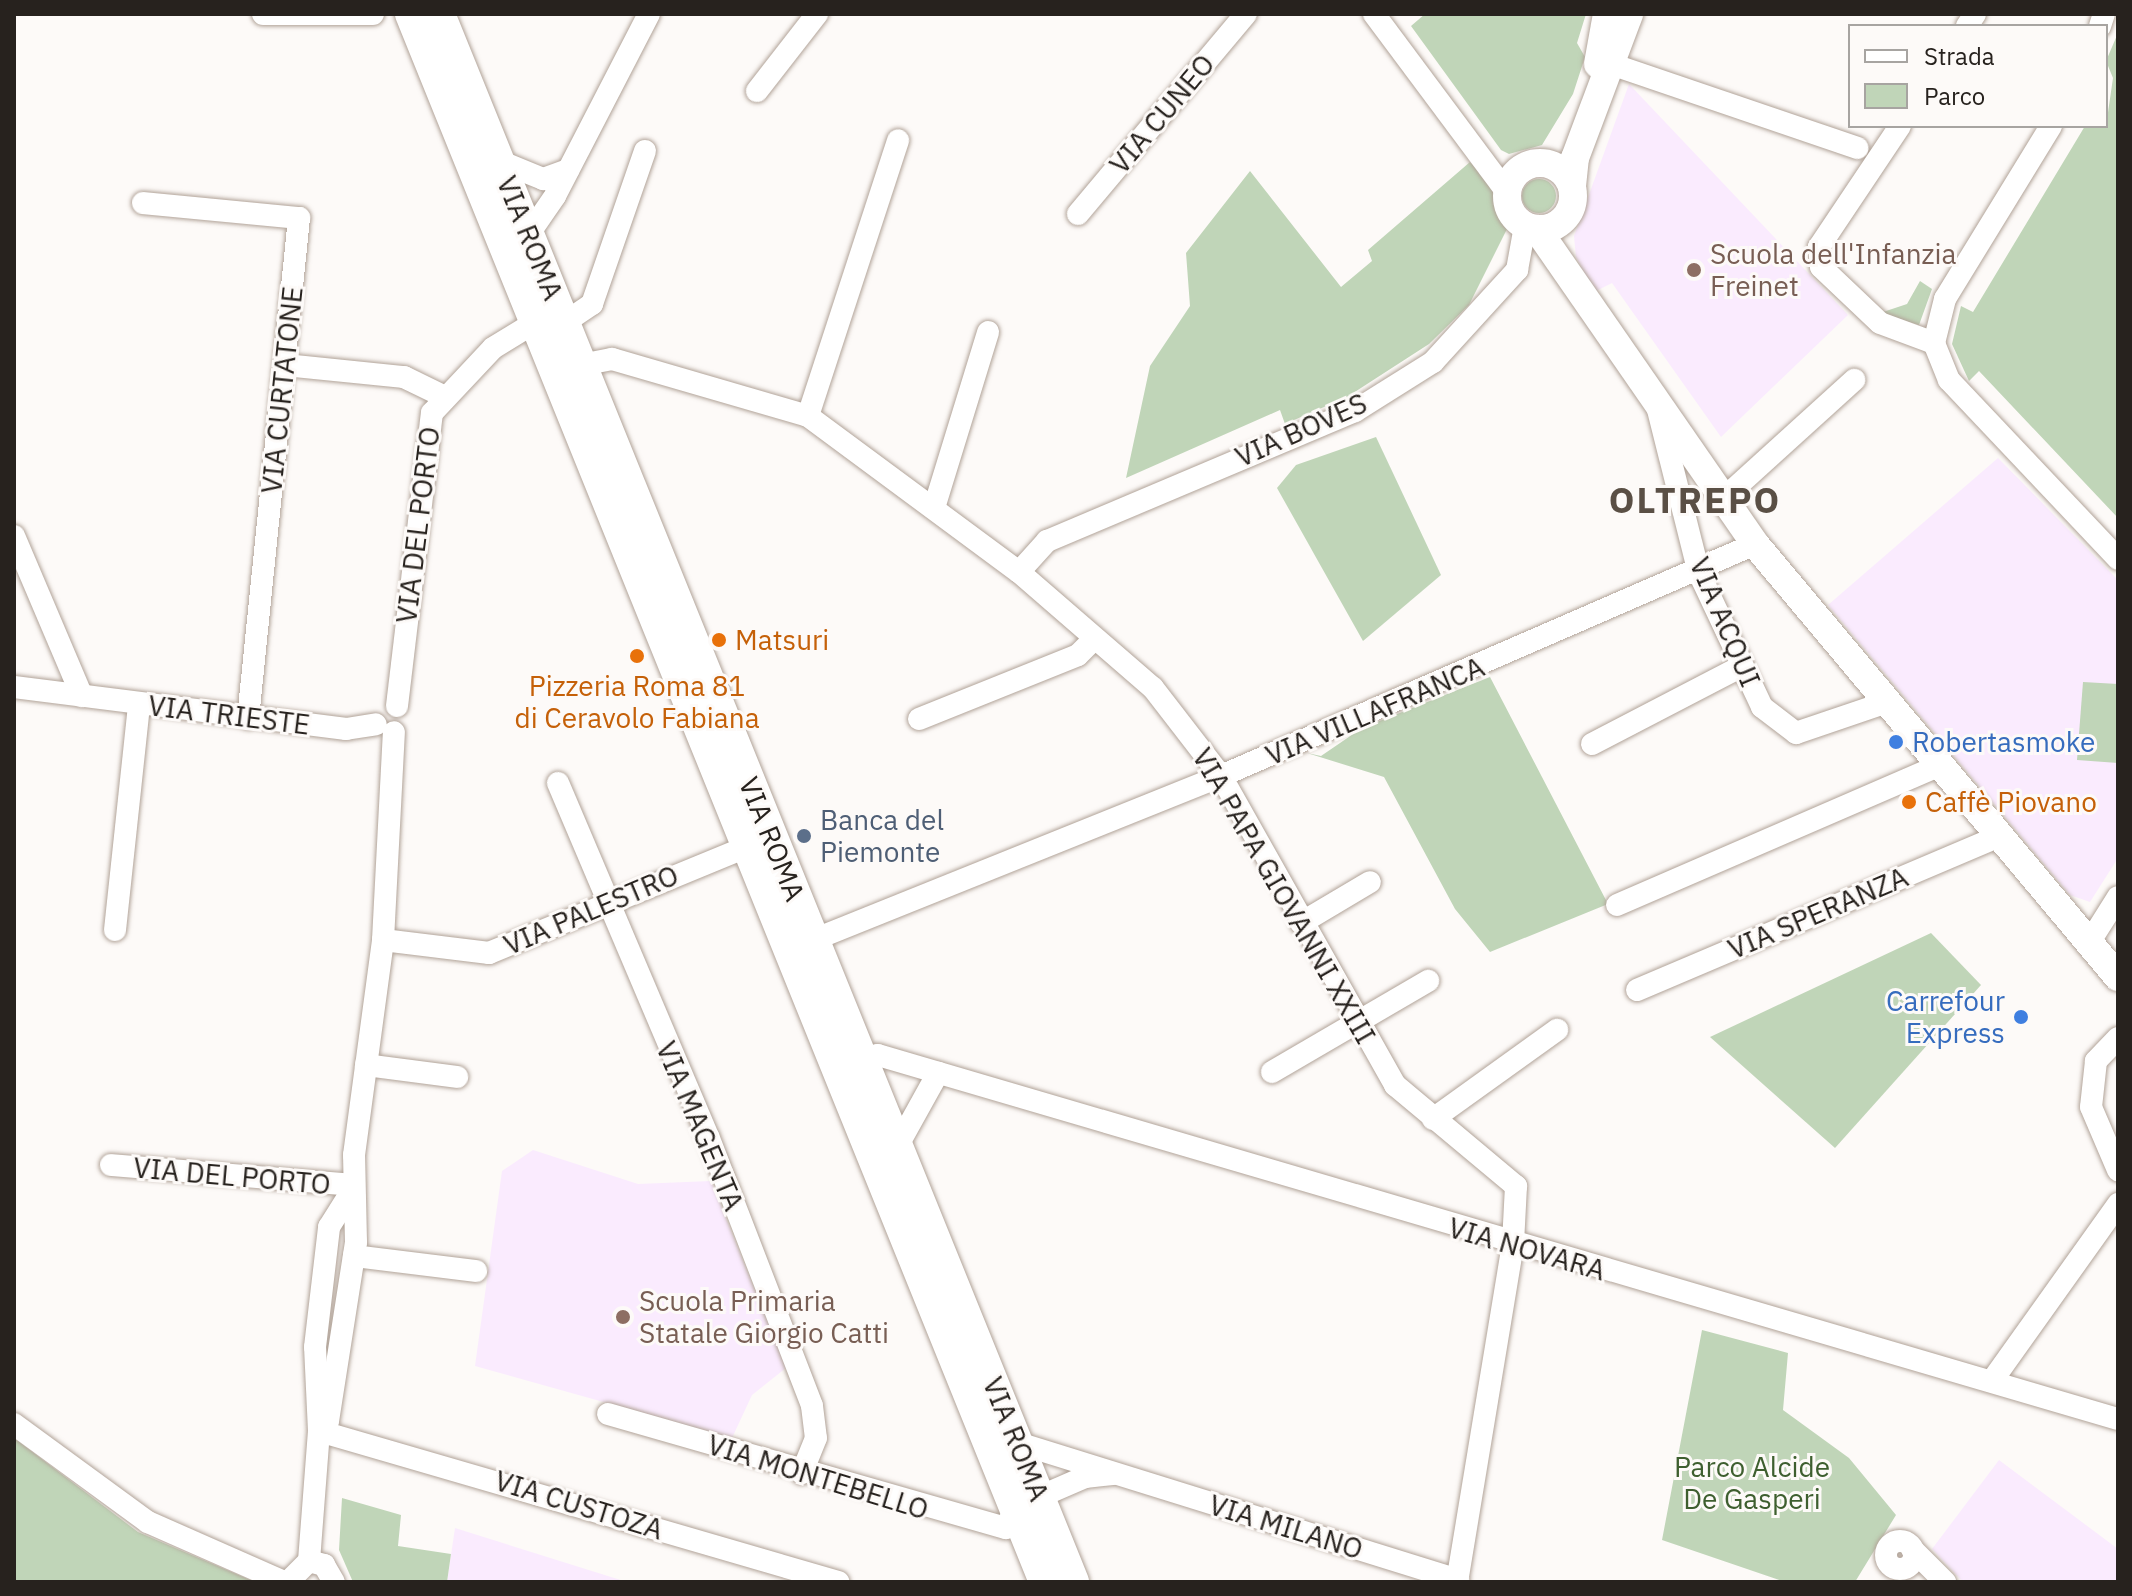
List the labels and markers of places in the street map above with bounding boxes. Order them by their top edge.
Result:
place label: Scuola dell'Infanzia Freinet [1710,237,1957,303]
marker: Scuola dell'Infanzia Freinet [1685,261,1703,279]
place label: Matsuri [735,623,829,657]
marker: Matsuri [710,631,728,649]
marker: Pizzeria Roma 81 di Ceravolo Fabiana [628,647,646,665]
place label: Pizzeria Roma 81 di Ceravolo Fabiana [514,669,760,735]
place label: Robertasmoke [1912,725,2095,759]
marker: Robertasmoke [1887,733,1905,751]
place label: Caffè Piovano [1925,785,2097,819]
marker: Caffè Piovano [1900,793,1918,811]
place label: Banca del Piemonte [820,803,944,869]
marker: Banca del Piemonte [795,827,813,845]
place label: Carrefour Express [1886,984,2005,1050]
marker: Carrefour Express [2012,1008,2030,1026]
place label: Scuola Primaria Statale Giorgio Catti [639,1284,889,1350]
marker: Scuola Primaria Statale Giorgio Catti [614,1308,632,1326]

